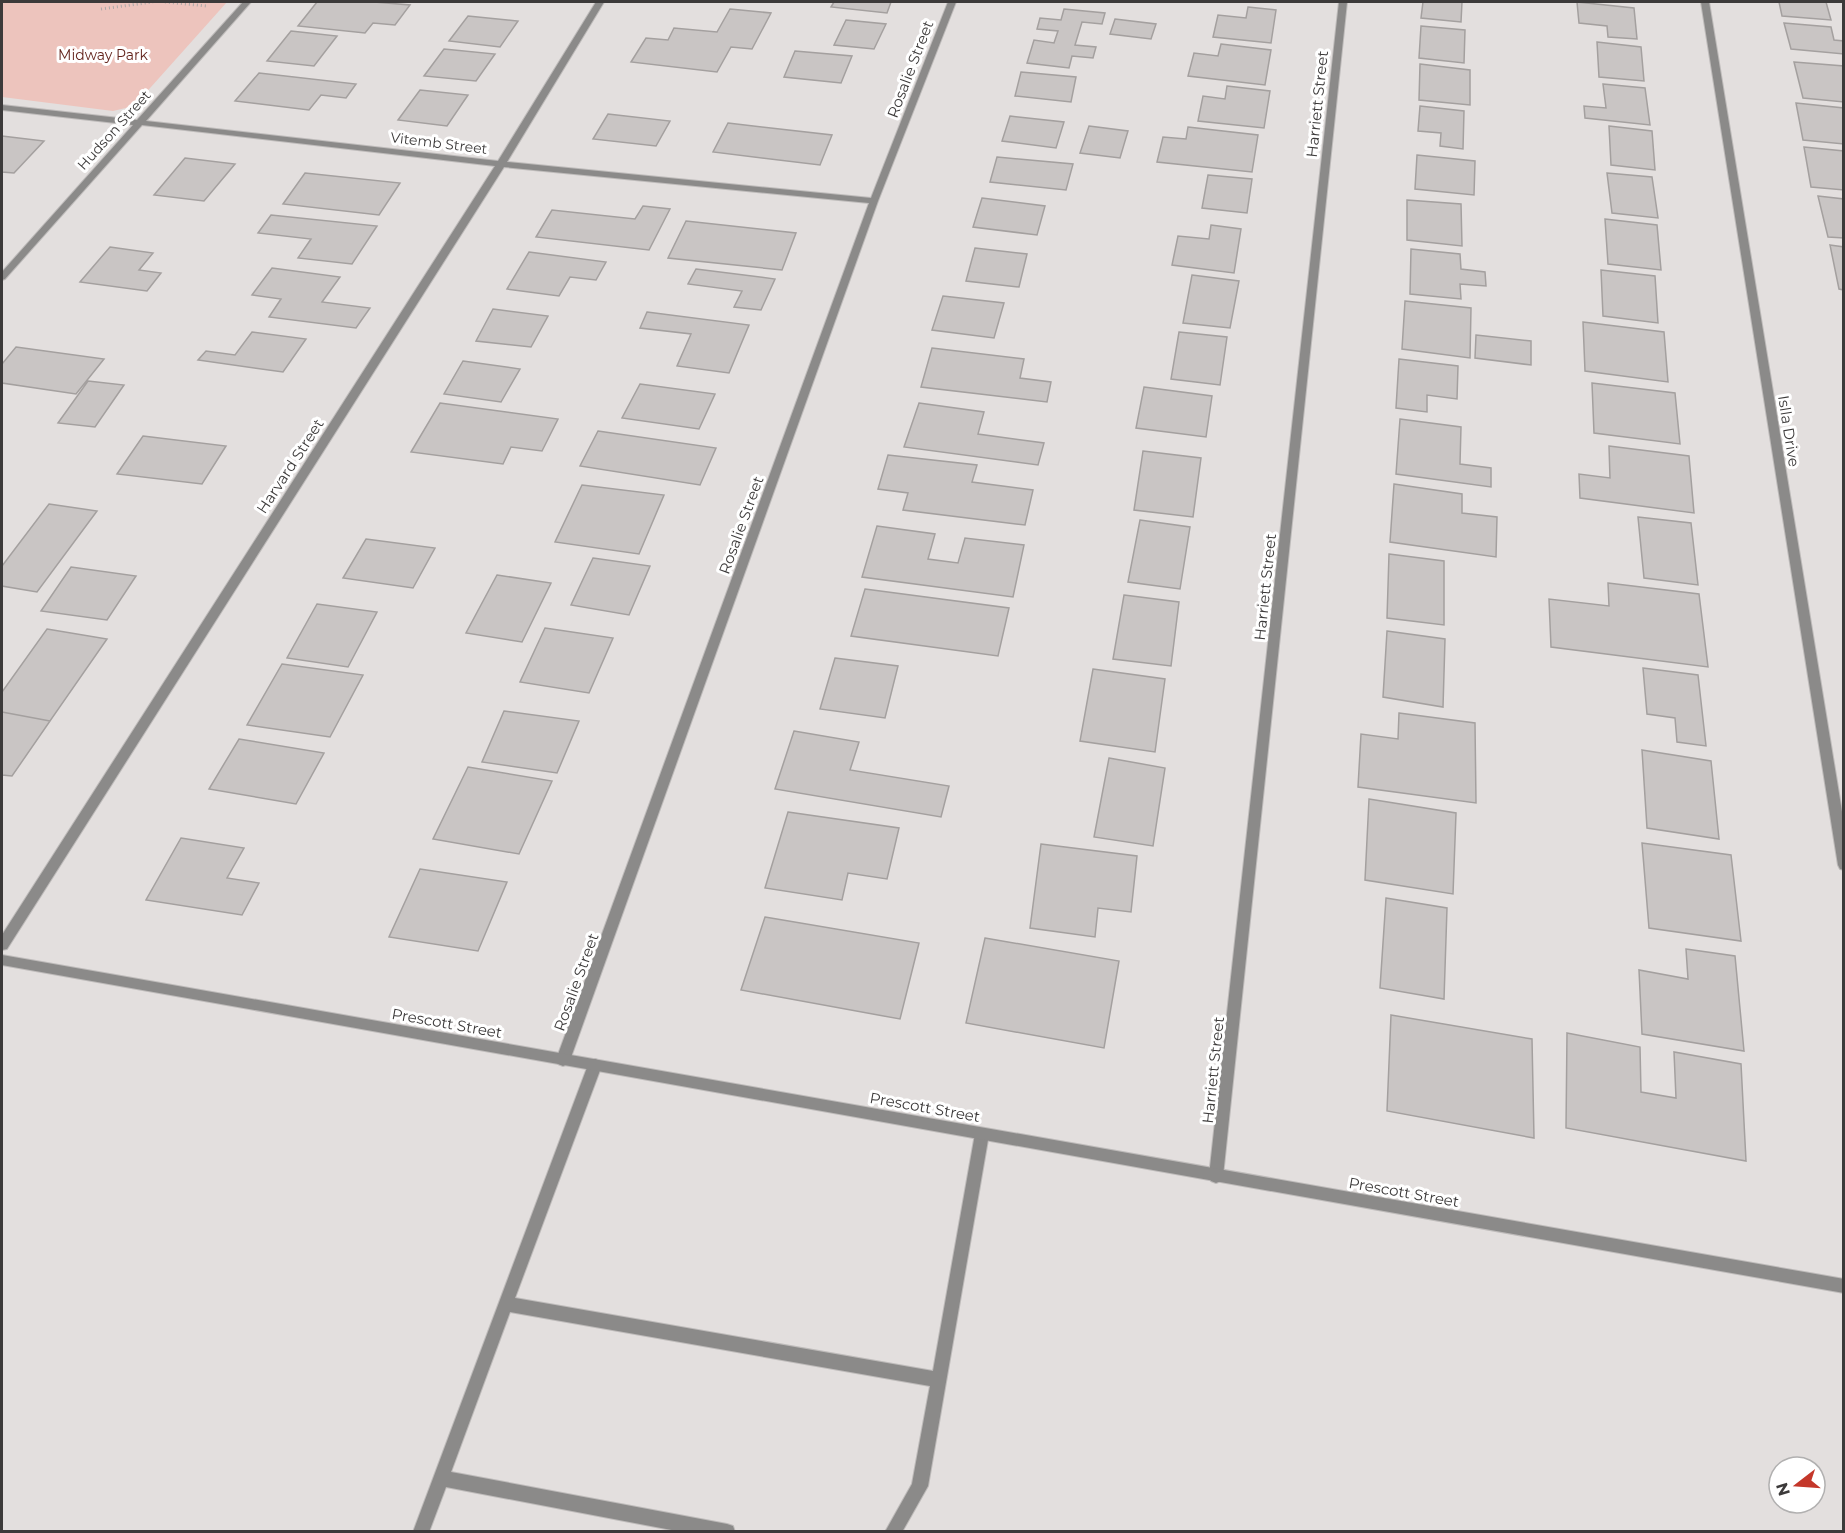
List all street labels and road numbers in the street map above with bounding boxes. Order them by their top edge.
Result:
street label: Rosalie Street [883,18,937,120]
street label: Harriett Street [1302,50,1332,158]
street label: Hudson Street [73,86,155,174]
street label: Vitemb Street [390,128,489,158]
street label: Islla Drive [1774,394,1804,468]
street label: Harvard Street [252,415,328,517]
street label: Rosalie Street [714,473,768,577]
street label: Harriett Street [1250,533,1280,641]
street label: Rosalie Street [549,930,603,1034]
street label: Prescott Street [390,1004,504,1042]
street label: Harriett Street [1198,1016,1228,1124]
street label: Prescott Street [868,1088,982,1126]
street label: Prescott Street [1347,1173,1461,1211]

